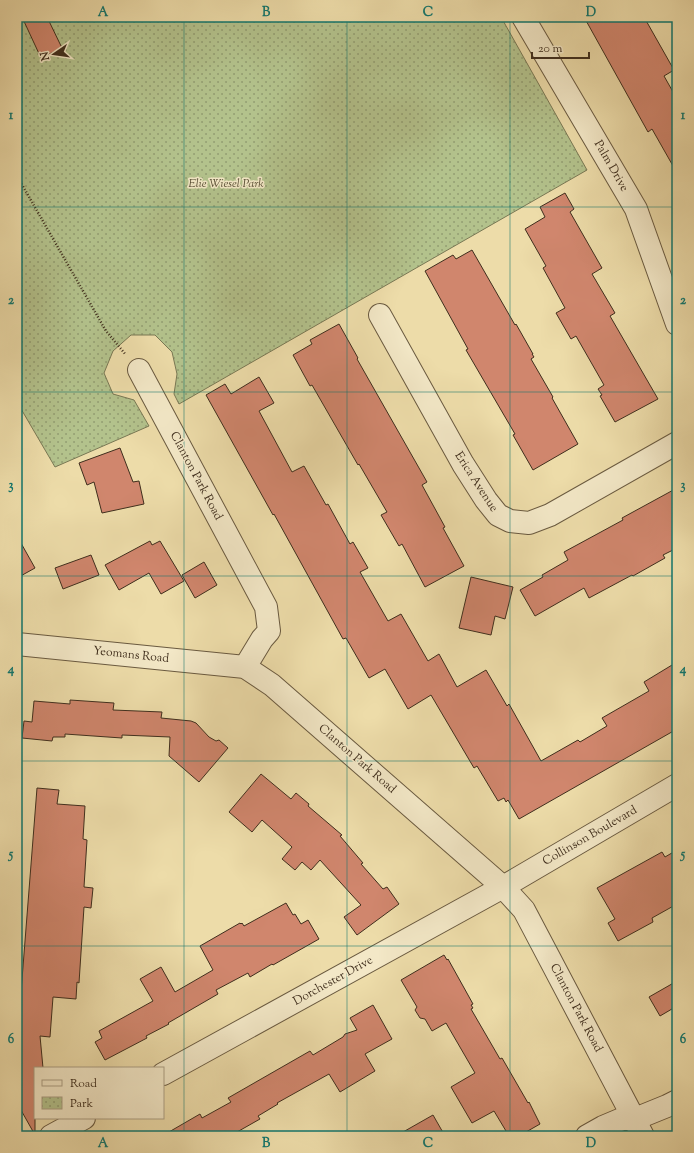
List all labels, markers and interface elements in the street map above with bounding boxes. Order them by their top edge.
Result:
text: A [98,4,109,22]
text: B [262,4,271,22]
text: C [423,4,433,22]
text: D [586,4,596,22]
north arrow [34,34,74,74]
scale bar [532,34,589,60]
text: 20 m [538,40,563,58]
text: N [36,50,54,63]
text: 1 [9,107,14,125]
text: 1 [681,107,686,125]
street label: Palm Drive [589,137,633,195]
park label: Elie Wiesel Park [188,175,264,193]
text: 2 [8,292,15,310]
text: 2 [680,292,687,310]
street label: Clanton Park Road [165,428,227,524]
street label: Erica Avenue [450,448,502,516]
text: 3 [8,477,14,495]
text: 3 [680,477,686,495]
street label: Yeomans Road [92,642,170,668]
text: 4 [7,661,15,679]
text: 4 [679,661,687,679]
street label: Clanton Park Road [314,720,400,798]
street label: Collinson Boulevard [539,801,641,870]
text: 5 [8,846,14,864]
text: 5 [680,846,686,864]
street label: Dorchester Drive [290,951,377,1010]
street label: Clanton Park Road [545,960,607,1056]
text: 6 [8,1031,15,1049]
text: 6 [680,1031,687,1049]
legend [34,1067,164,1119]
text: Road [70,1075,97,1093]
text: Park [70,1095,93,1113]
text: A [98,1135,109,1153]
text: B [262,1135,271,1153]
text: C [423,1135,433,1153]
text: D [586,1135,596,1153]

